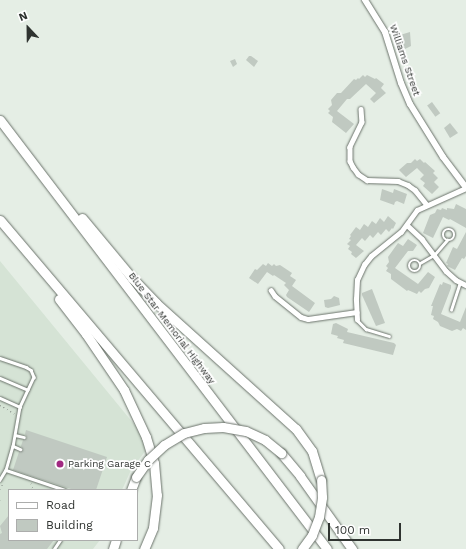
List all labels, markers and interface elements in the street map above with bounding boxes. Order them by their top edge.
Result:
north arrow [8,8,48,48]
text: N [17,9,30,24]
street label: Williams Street [387,23,423,97]
street label: Blue Star Memorial Highway [126,269,218,387]
place label: Parking Garage C [68,458,151,470]
marker: Parking Garage C [55,459,65,469]
legend [8,489,138,541]
text: Road [46,498,75,512]
scale bar [330,515,403,541]
text: Building [46,518,93,532]
text: 100 m [335,523,370,537]

